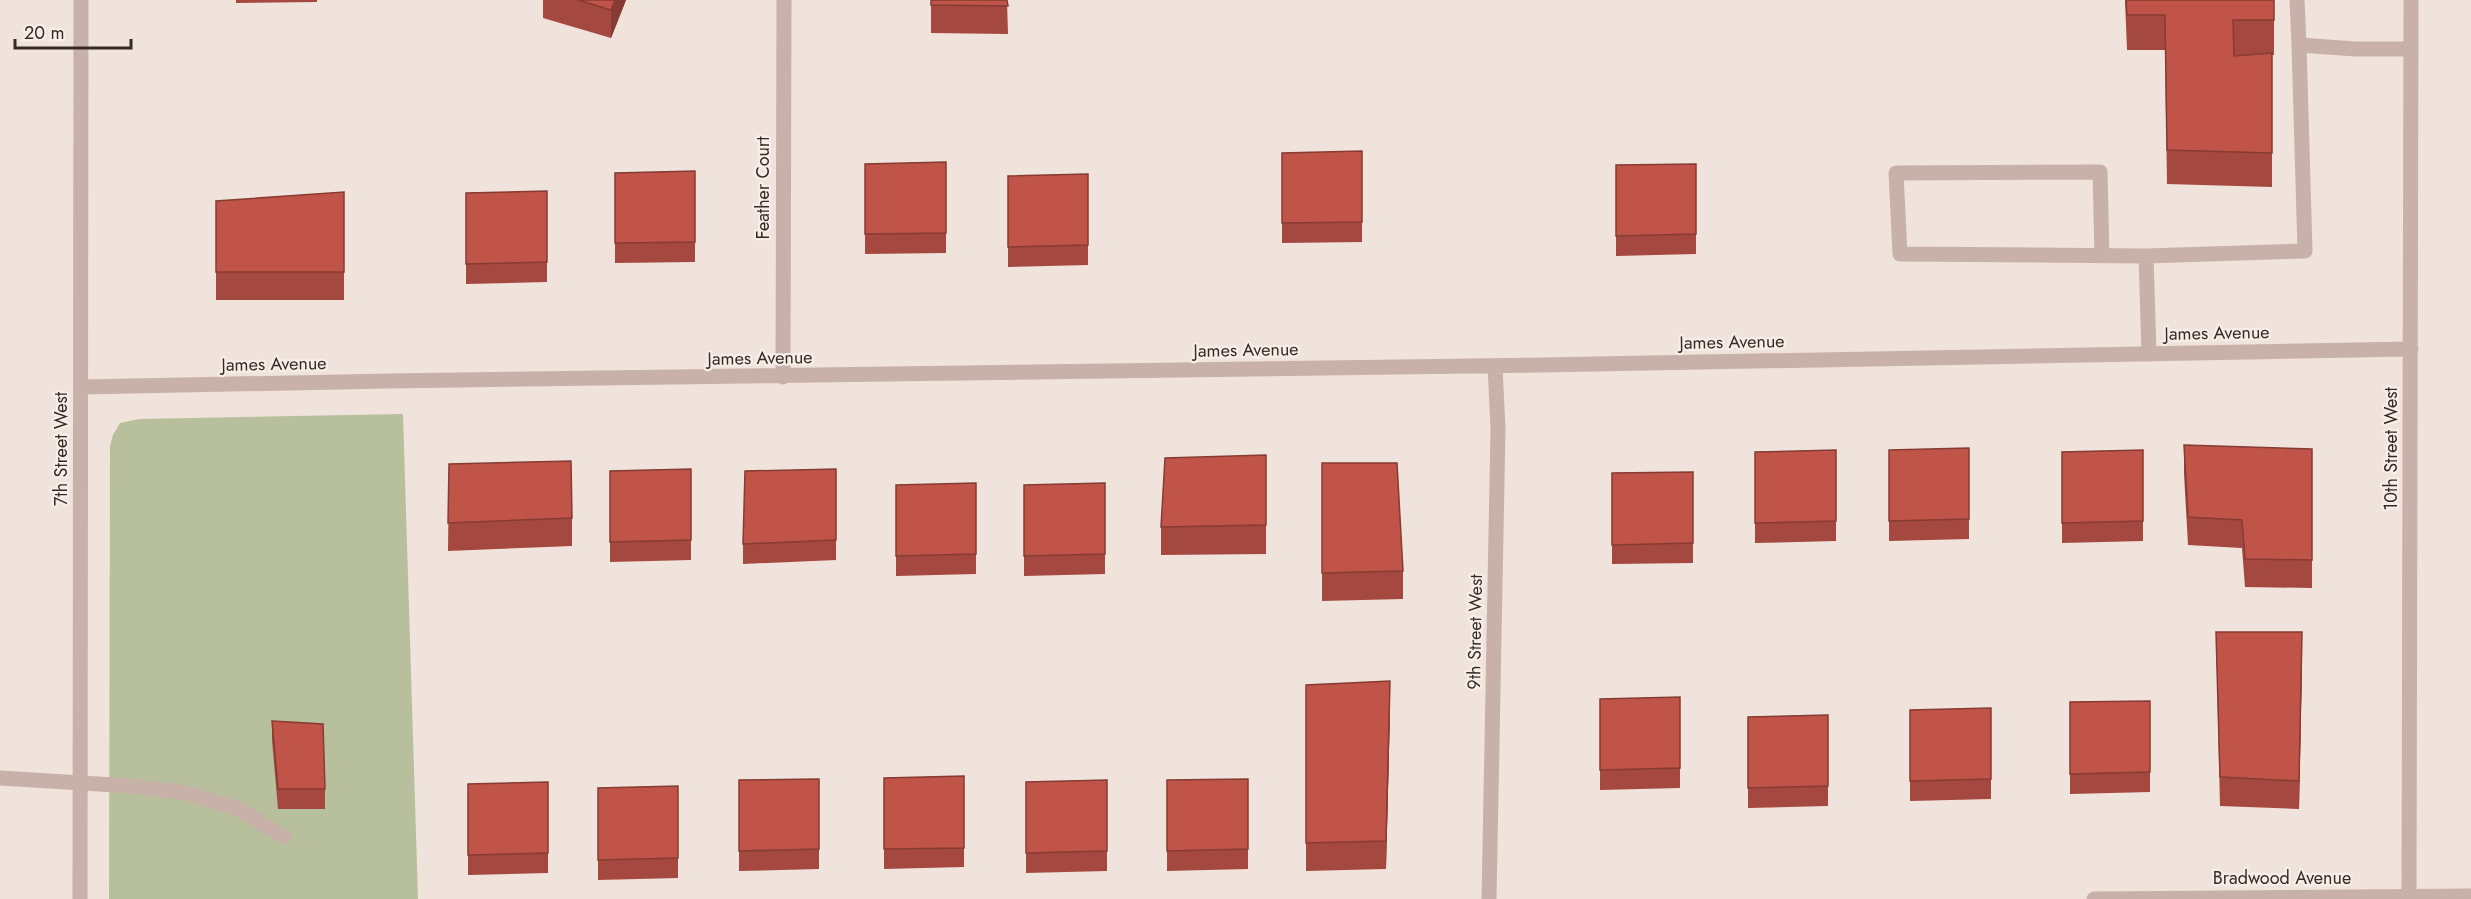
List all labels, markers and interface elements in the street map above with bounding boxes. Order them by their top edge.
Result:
scale bar [15,12,130,50]
text: 20 m [24,20,64,46]
street label: Feather Court [750,136,776,240]
street label: James Avenue [2162,319,2270,347]
street label: James Avenue [1677,328,1785,356]
street label: James Avenue [1191,336,1299,364]
street label: James Avenue [705,344,813,372]
street label: James Avenue [219,350,327,378]
street label: 10th Street West [2378,387,2404,511]
street label: 7th Street West [48,391,74,506]
street label: 9th Street West [1461,574,1489,690]
street label: Bradwood Avenue [2213,865,2351,891]

